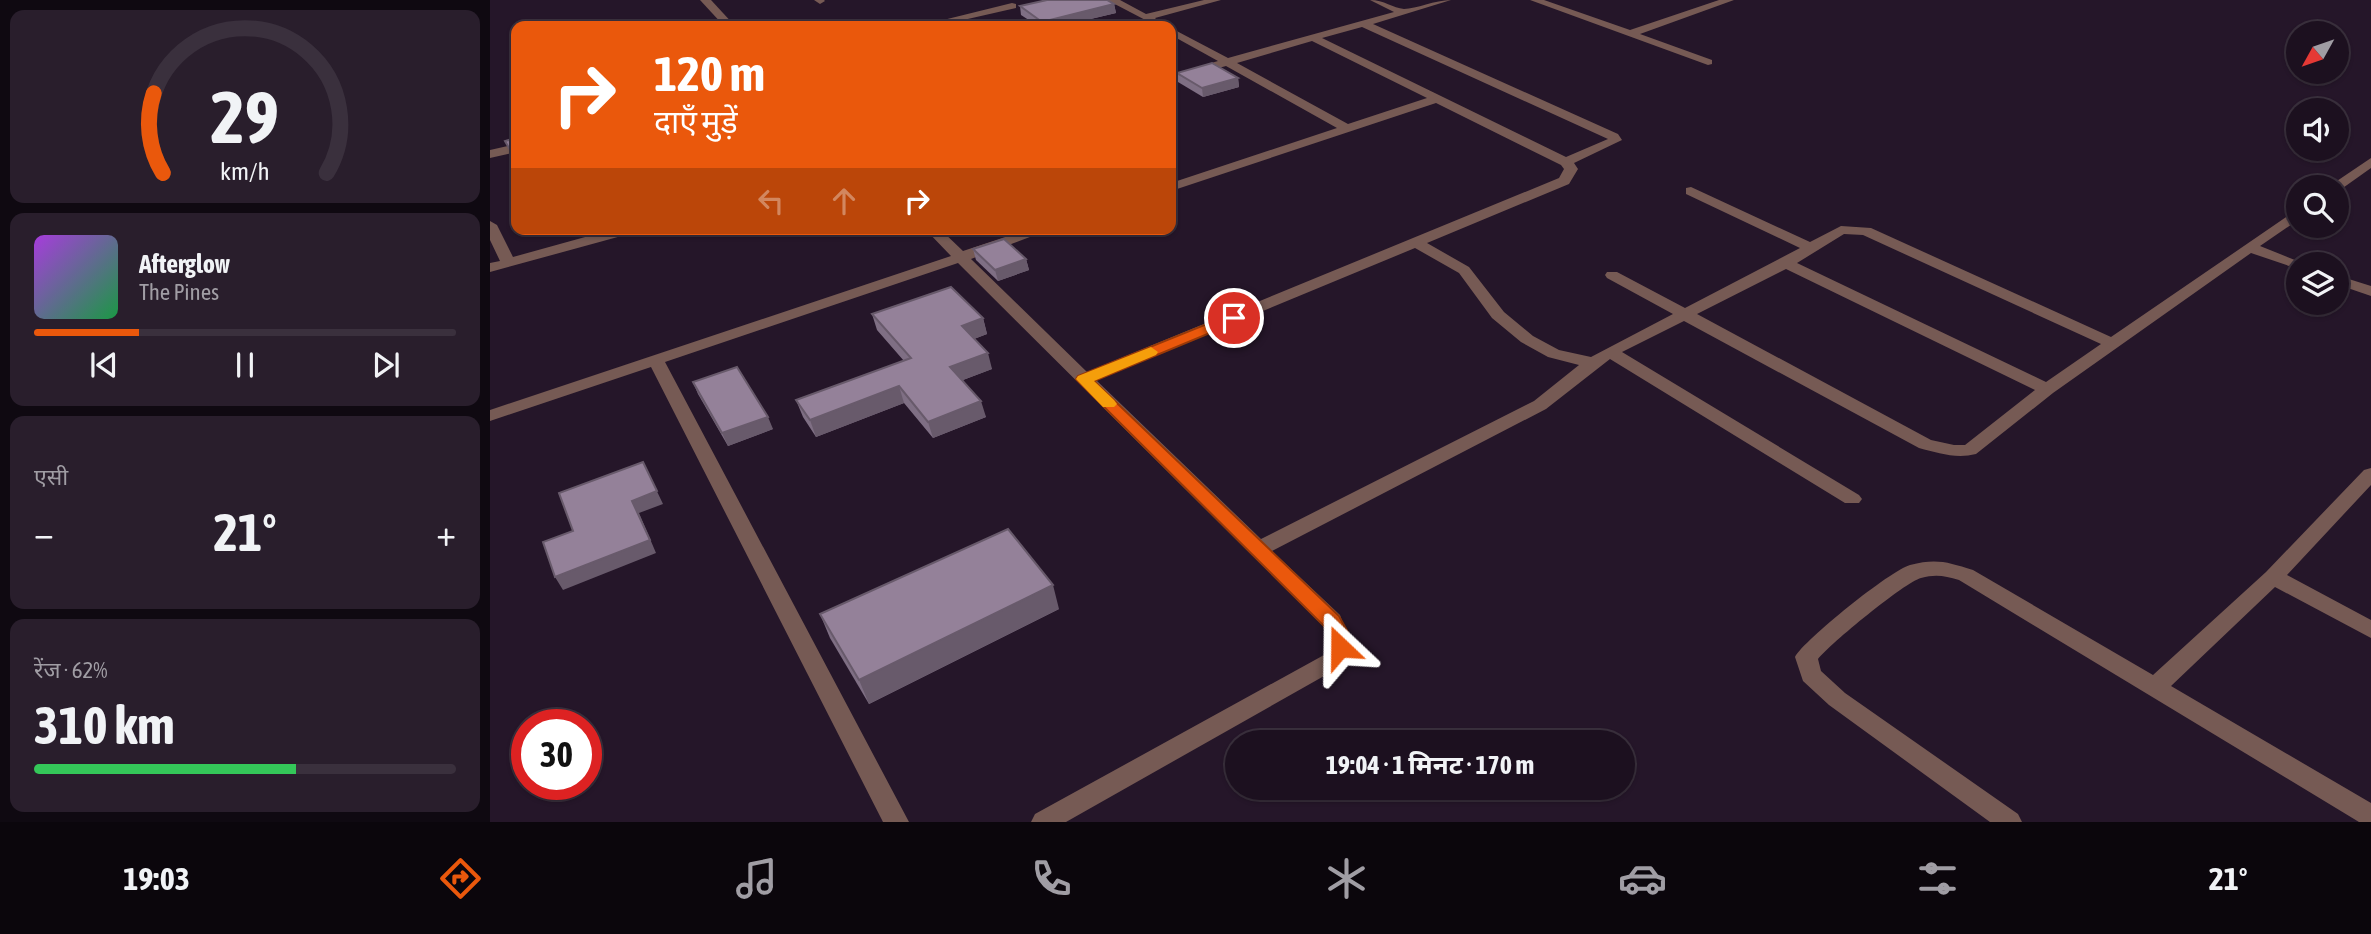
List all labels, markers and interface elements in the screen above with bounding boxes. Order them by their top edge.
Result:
north arrow [2286,21,2348,84]
map controls [2286,21,2349,315]
text: 120 m [654,45,765,101]
icon: right [539,49,630,140]
text: 29 [211,75,279,158]
button: sound [2286,98,2349,161]
text: दाएँ मुड़ें [654,103,738,140]
text: km/h [220,156,270,184]
button: search [2286,175,2349,238]
icon: left [752,182,790,220]
icon: ahead [825,182,863,220]
icon: right [898,182,936,220]
text: Afterglow [139,249,230,279]
button: layers [2286,252,2349,315]
text: The Pines [139,279,219,305]
pin [1204,288,1264,348]
icon: arrive [1215,299,1253,337]
icon: previous [85,346,123,384]
icon: pause [226,346,264,384]
icon: next [367,346,405,384]
text: एसी [34,464,68,490]
text: 21° [213,502,277,562]
text: − [34,511,54,554]
text: + [436,511,456,554]
position arrow [1303,610,1377,684]
text: रेंज · 62% [34,657,108,683]
text: 310 km [34,695,175,755]
speed limit sign: 30 [511,709,602,800]
text: 19:04 · 1 मिनट · 170 m [1326,750,1534,780]
icon: directions [436,854,485,903]
icon: music [732,854,781,903]
icon: phone [1027,854,1076,903]
icon: climate [1322,854,1371,903]
icon: car [1618,854,1667,903]
icon: filters [1913,854,1962,903]
text: 19:03 [123,860,190,897]
text: 21° [2209,860,2248,897]

